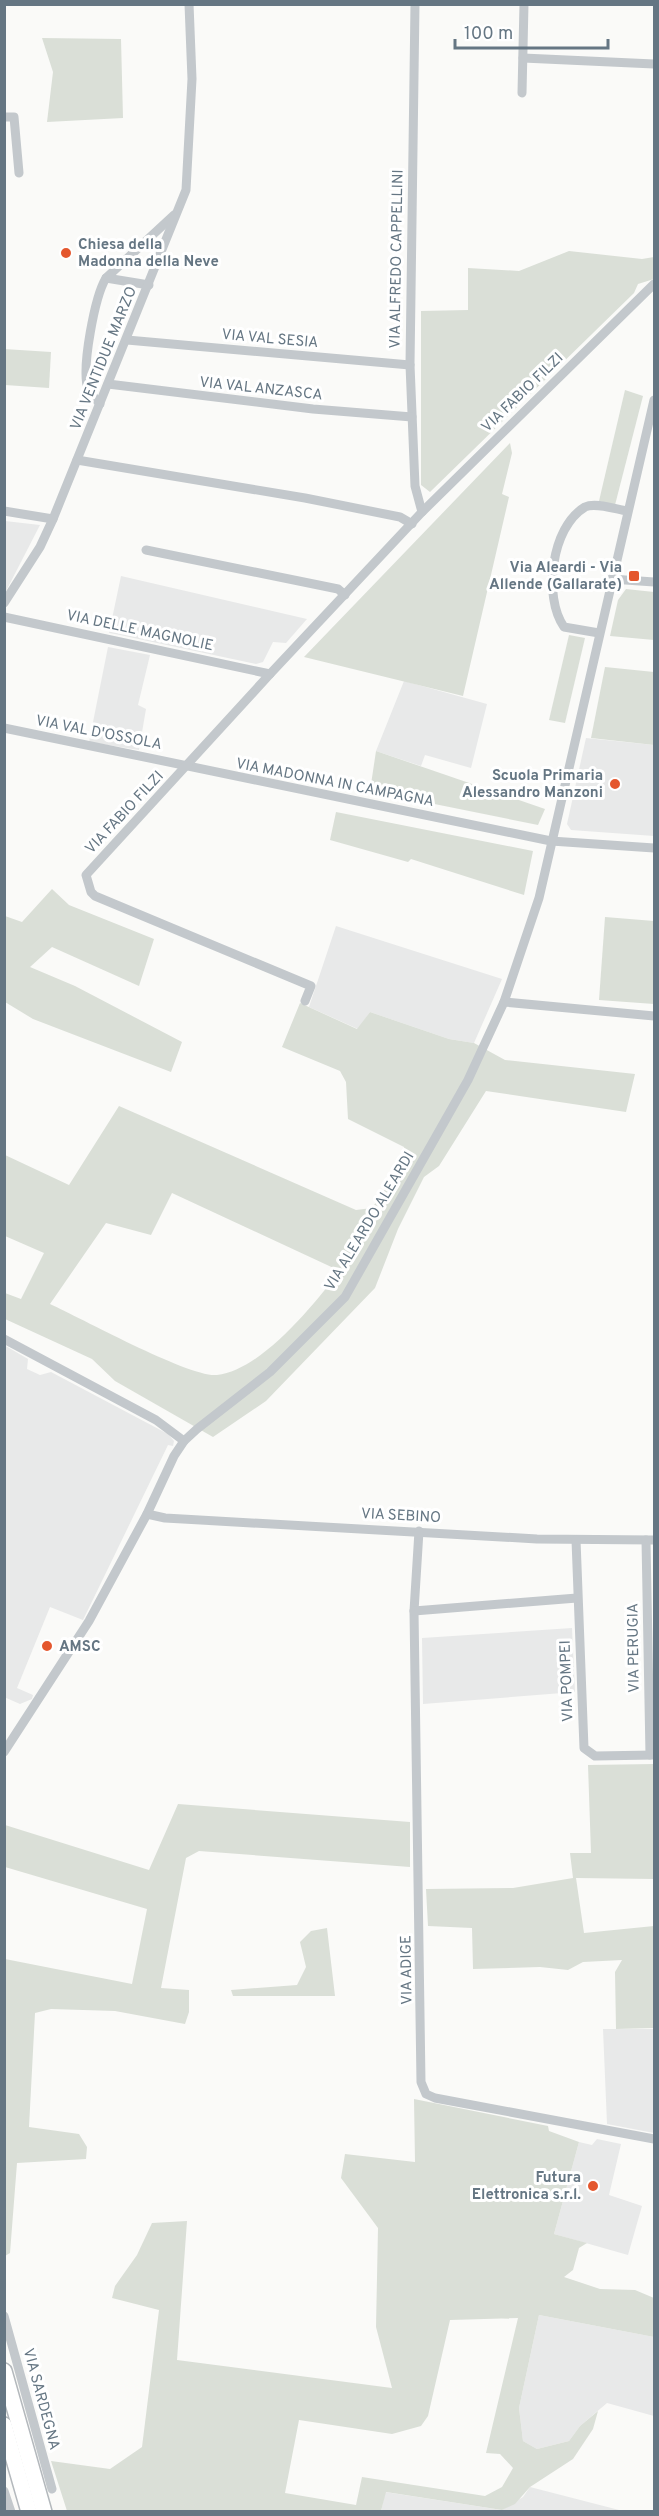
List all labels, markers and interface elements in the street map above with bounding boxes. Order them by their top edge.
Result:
scale bar [455,12,608,50]
text: 100 m [464,23,513,46]
street label: VIA ALFREDO CAPPELLINI [386,169,409,349]
place label: Chiesa della Madonna della Neve [78,236,219,272]
marker: Chiesa della Madonna della Neve [59,246,73,260]
street label: VIA VENTIDUE MARZO [67,284,142,433]
street label: VIA VAL SESIA [221,326,319,353]
street label: VIA FABIO FILZI [478,349,568,437]
street label: VIA VAL ANZASCA [198,374,323,405]
place label: Via Aleardi - Via Allende (Gallarate) [489,559,622,595]
marker: Via Aleardi - Via Allende (Gallarate) [627,569,641,583]
street label: VIA DELLE MAGNOLIE [64,607,215,656]
street label: VIA VAL D'OSSOLA [34,712,163,755]
street label: VIA MADONNA IN CAMPAGNA [234,755,435,812]
place label: Scuola Primaria Alessandro Manzoni [462,767,603,803]
street label: VIA FABIO FILZI [82,768,168,859]
marker: Scuola Primaria Alessandro Manzoni [608,777,622,791]
street label: VIA ALEARDO ALEARDI [321,1149,419,1295]
street label: VIA SEBINO [360,1505,441,1528]
street label: VIA PERUGIA [624,1603,645,1693]
place label: AMSC [59,1638,101,1657]
marker: AMSC [40,1639,54,1653]
street label: VIA POMPEI [557,1640,578,1722]
street label: VIA ADIGE [397,1935,418,2005]
place label: Futura Elettronica s.r.l. [472,2169,581,2205]
marker: Futura Elettronica s.r.l. [586,2179,600,2193]
street label: VIA SARDEGNA [18,2346,63,2452]

